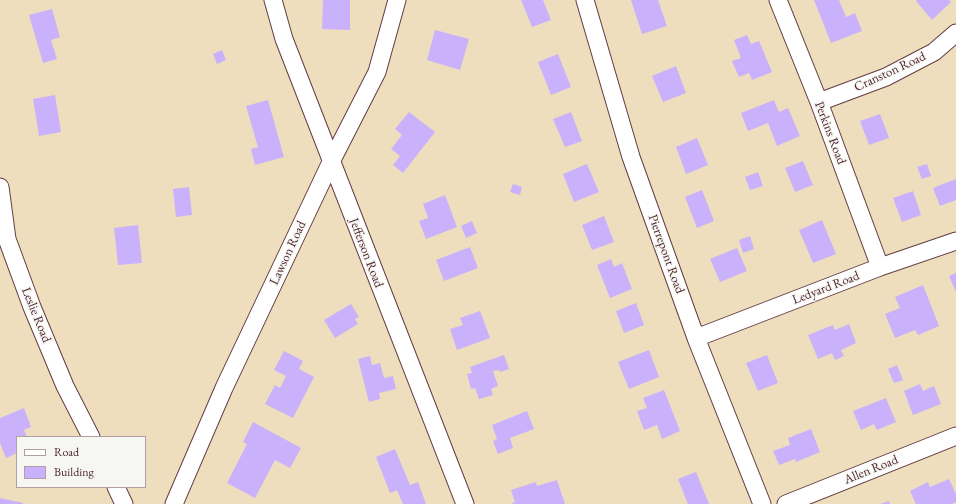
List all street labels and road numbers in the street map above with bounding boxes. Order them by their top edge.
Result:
street label: Cranston Road [852,49,928,95]
street label: Perkins Road [811,99,849,167]
street label: Pierrepont Road [644,212,688,296]
street label: Jefferson Road [346,216,386,290]
street label: Lawson Road [266,219,310,287]
street label: Ledyard Road [790,268,862,308]
street label: Leslie Road [18,285,54,345]
street label: Allen Road [842,452,900,488]

